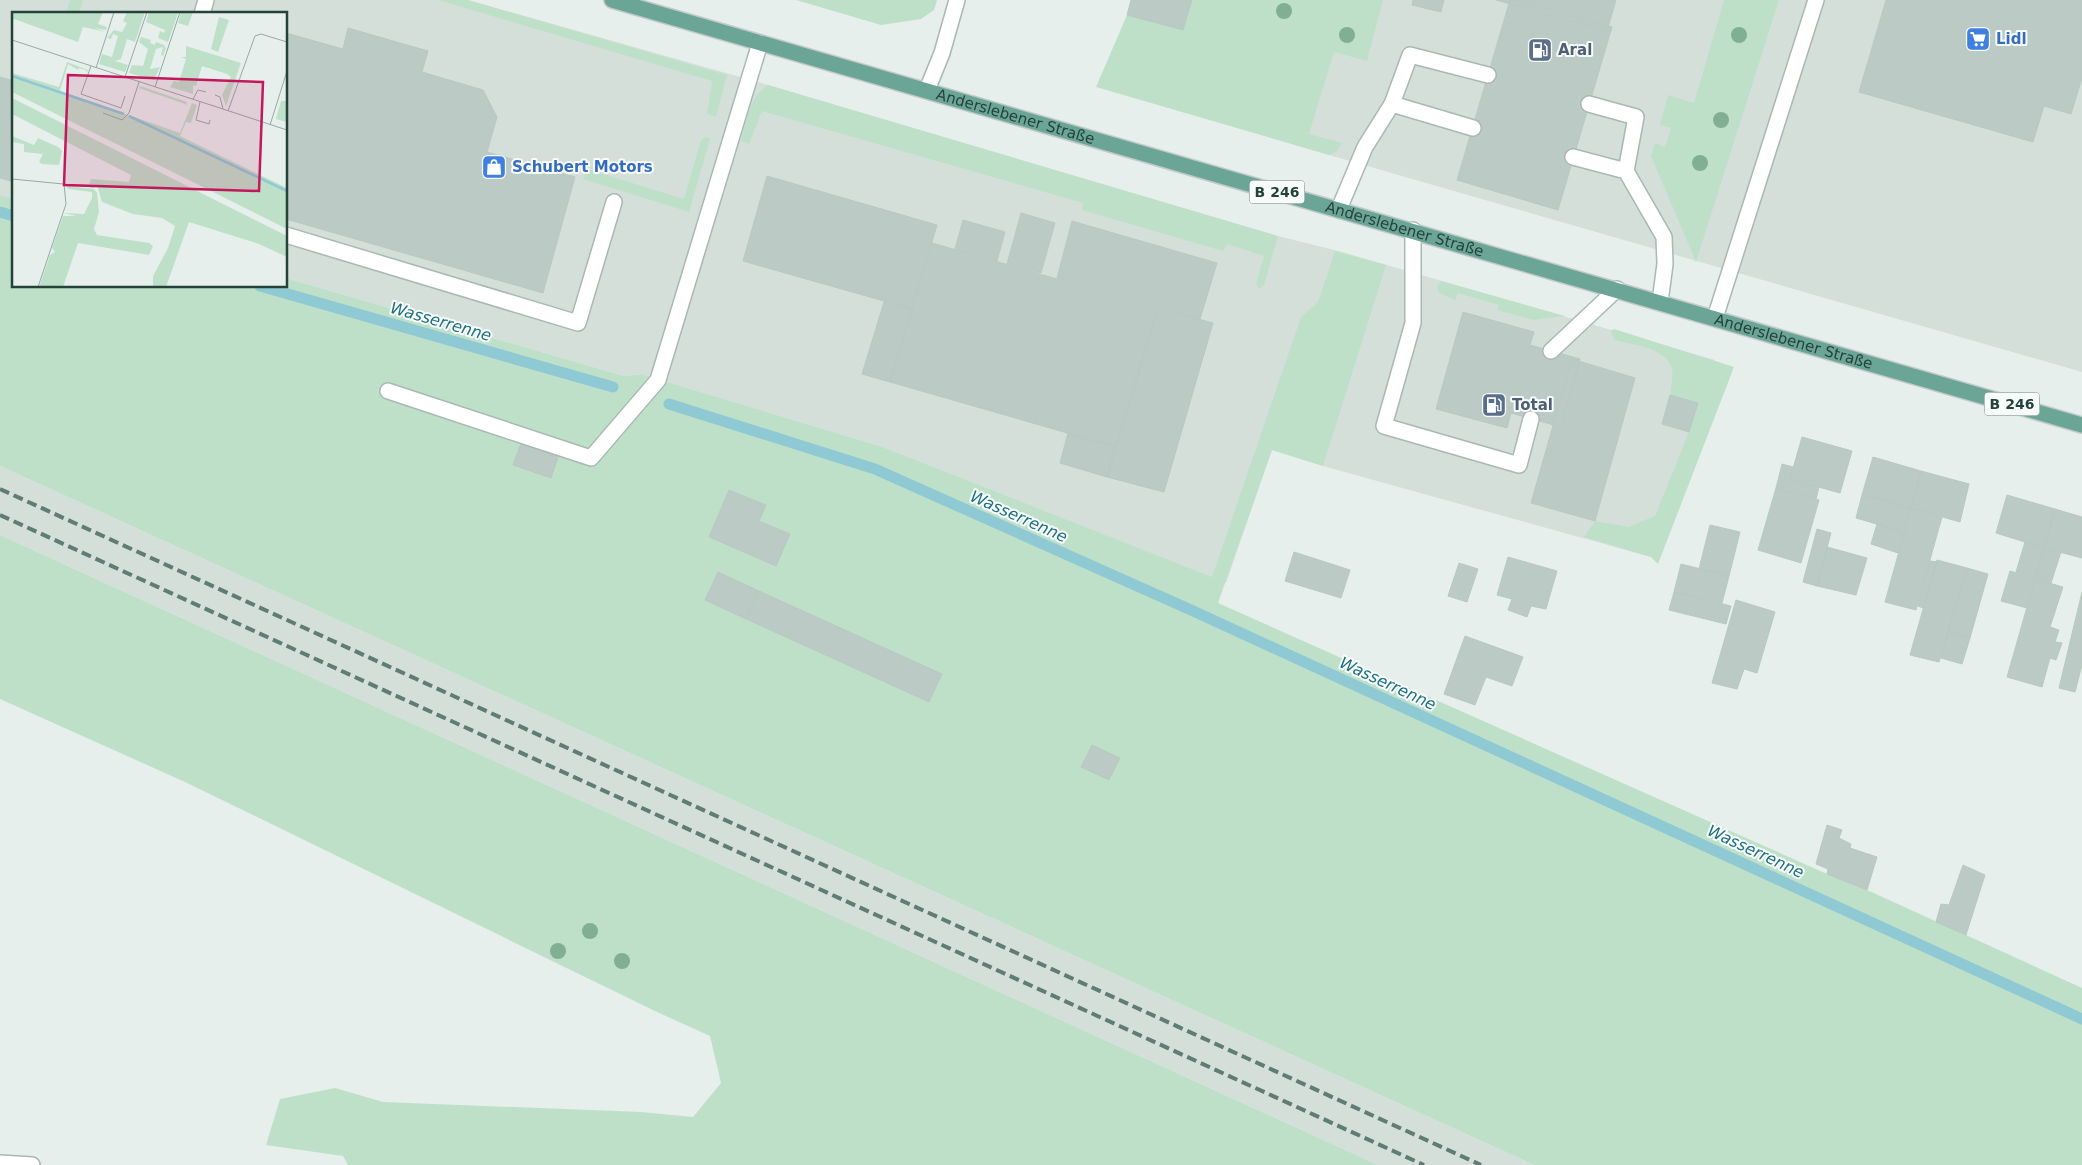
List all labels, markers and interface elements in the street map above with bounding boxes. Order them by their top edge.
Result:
inset map [12,12,288,288]
supermarket icon: Lidl [1965,26,1991,52]
place label: Lidl [1996,30,2027,48]
fuel station icon: Aral [1527,37,1553,63]
place label: Aral [1558,41,1592,59]
street label: Anderslebener Straße [934,85,1097,148]
shop icon: Schubert Motors [481,154,507,180]
place label: Schubert Motors [512,158,653,176]
road number: B 246 [1250,180,1304,203]
street label: Anderslebener Straße [1323,198,1486,261]
water label: Wasserrenne [388,298,494,345]
street label: Anderslebener Straße [1712,310,1875,373]
fuel station icon: Total [1481,392,1507,418]
road number: B 246 [1984,392,2040,416]
place label: Total [1512,396,1553,414]
water label: Wasserrenne [967,487,1070,546]
water label: Wasserrenne [1336,653,1439,714]
water label: Wasserrenne [1704,821,1807,882]

